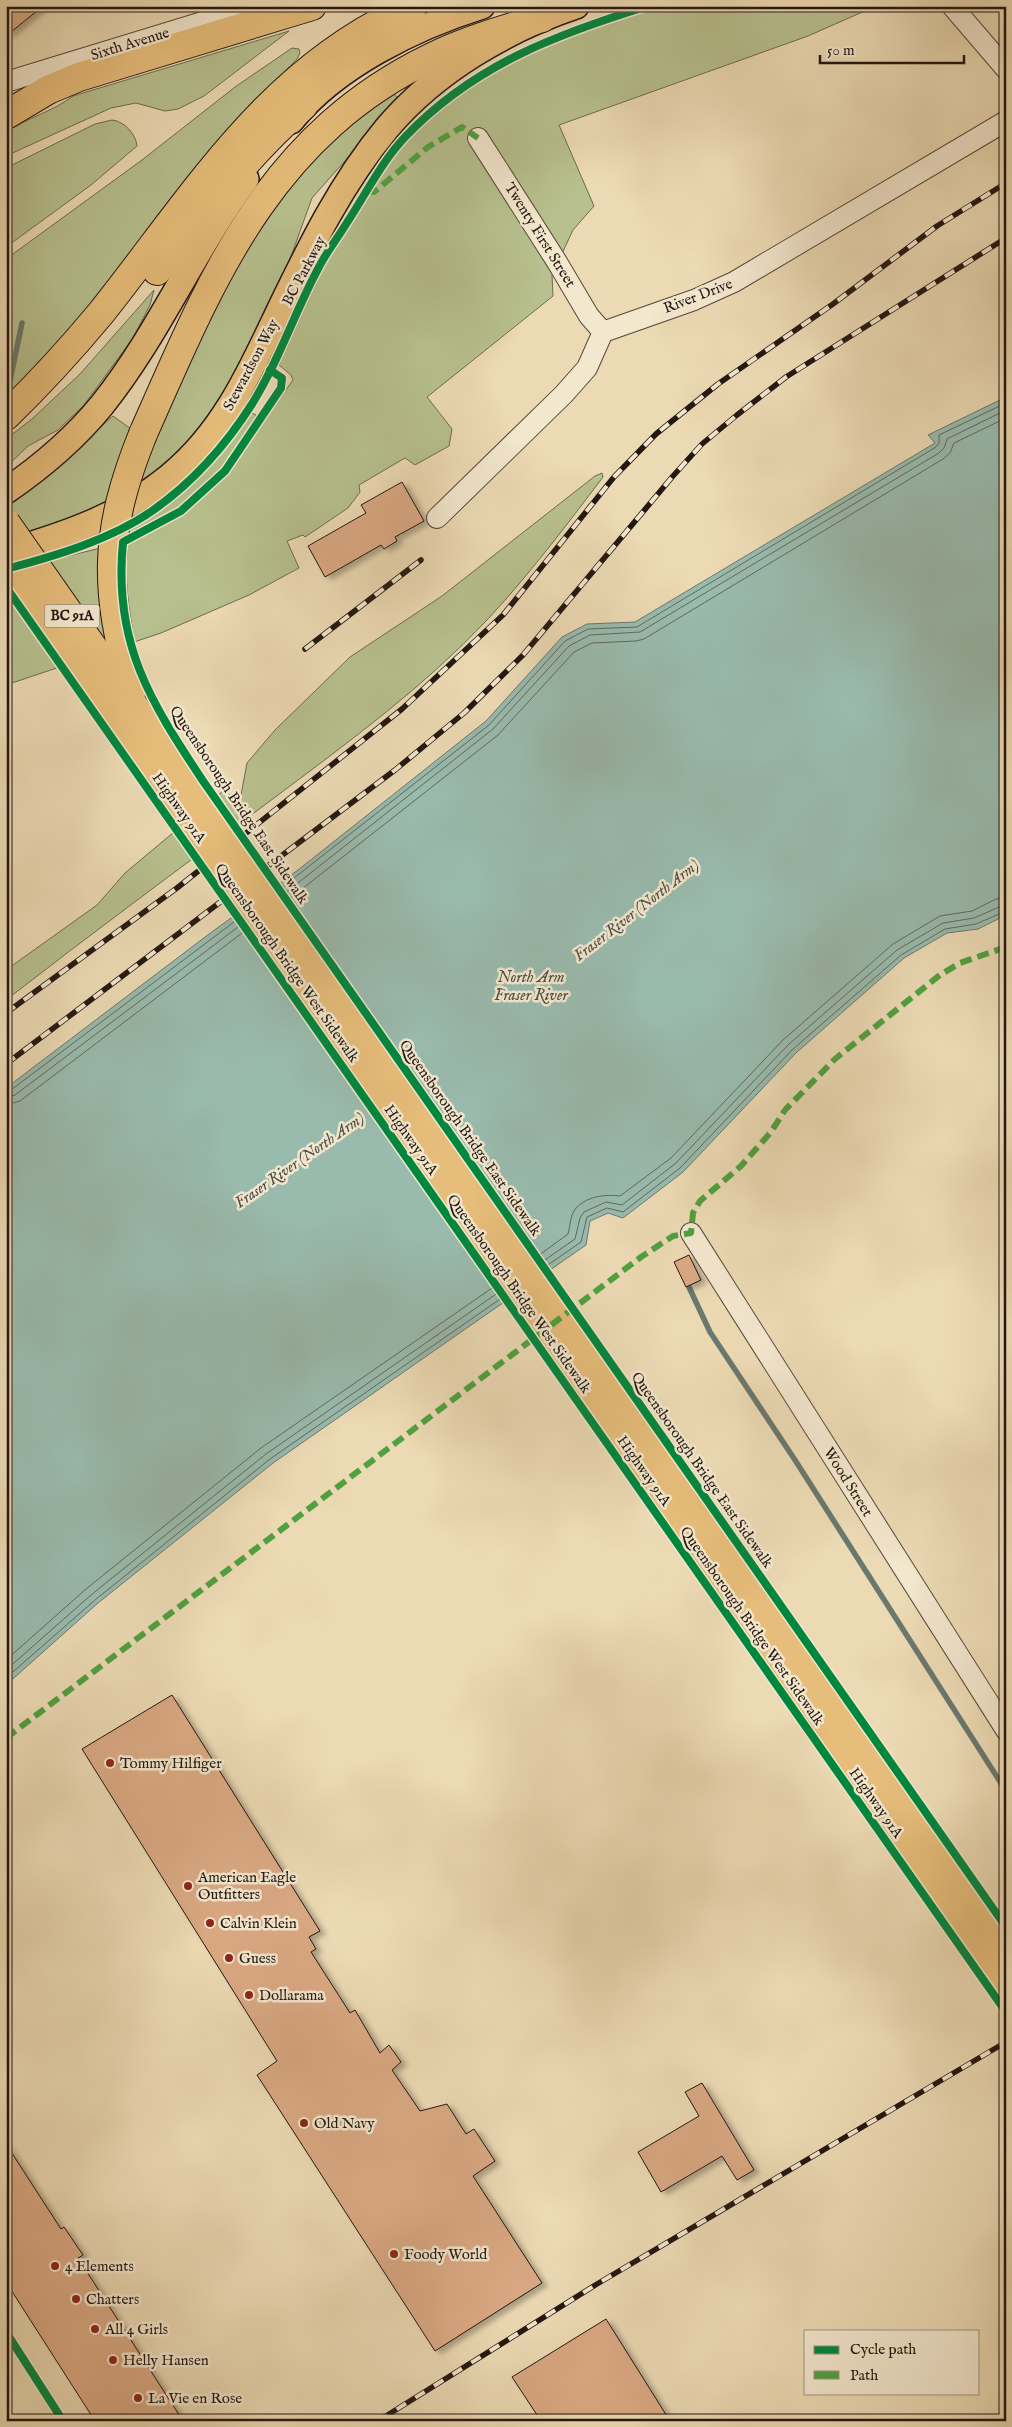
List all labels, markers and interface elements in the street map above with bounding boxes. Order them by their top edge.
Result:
street label: Sixth Avenue [88,23,172,65]
scale bar [820,32,963,64]
text: 50 m [827,41,855,60]
street label: Twenty First Street [500,179,580,291]
street label: BC Parkway [278,232,330,309]
street label: River Drive [661,274,735,318]
street label: Stewardson Way [219,315,283,414]
road number: BC 91A [44,604,100,628]
street label: Queensborough Bridge East Sidewalk [165,702,313,909]
street label: Highway 91A [148,769,211,848]
water label: Fraser River (North Arm) [570,856,704,966]
street label: Queensborough Bridge West Sidewalk [211,860,364,1067]
water label: North Arm Fraser River [494,968,569,1006]
street label: Queensborough Bridge East Sidewalk [395,1036,546,1241]
street label: Highway 91A [380,1101,443,1180]
water label: Fraser River (North Arm) [231,1109,369,1213]
street label: Queensborough Bridge West Sidewalk [443,1191,596,1398]
street label: Queensborough Bridge East Sidewalk [627,1368,778,1573]
street label: Highway 91A [613,1432,676,1511]
street label: Wood Street [819,1444,877,1520]
street label: Queensborough Bridge West Sidewalk [676,1523,829,1730]
place label: Tommy Hilfiger [120,1754,222,1773]
marker: Tommy Hilfiger [104,1757,116,1769]
street label: Highway 91A [845,1764,908,1843]
place label: American Eagle Outfitters [197,1868,296,1904]
marker: American Eagle Outfitters [182,1880,194,1892]
place label: Calvin Klein [220,1914,297,1933]
marker: Calvin Klein [204,1917,216,1929]
place label: Guess [239,1949,276,1968]
marker: Guess [223,1952,235,1964]
place label: Dollarama [259,1986,324,2005]
marker: Dollarama [243,1989,255,2001]
place label: Old Navy [314,2114,375,2133]
marker: Old Navy [298,2117,310,2129]
place label: Foody World [404,2245,488,2264]
marker: Foody World [388,2248,400,2260]
place label: 4 Elements [65,2257,134,2276]
marker: 4 Elements [49,2260,61,2272]
place label: Chatters [86,2290,139,2309]
marker: Chatters [70,2293,82,2305]
place label: All 4 Girls [104,2320,168,2339]
marker: All 4 Girls [89,2323,101,2335]
legend [804,2330,980,2394]
text: Cycle path [850,2340,916,2359]
place label: Helly Hansen [123,2351,209,2370]
marker: Helly Hansen [107,2354,119,2366]
text: Path [850,2366,878,2385]
place label: La Vie en Rose [148,2389,242,2408]
marker: La Vie en Rose [132,2392,144,2404]

